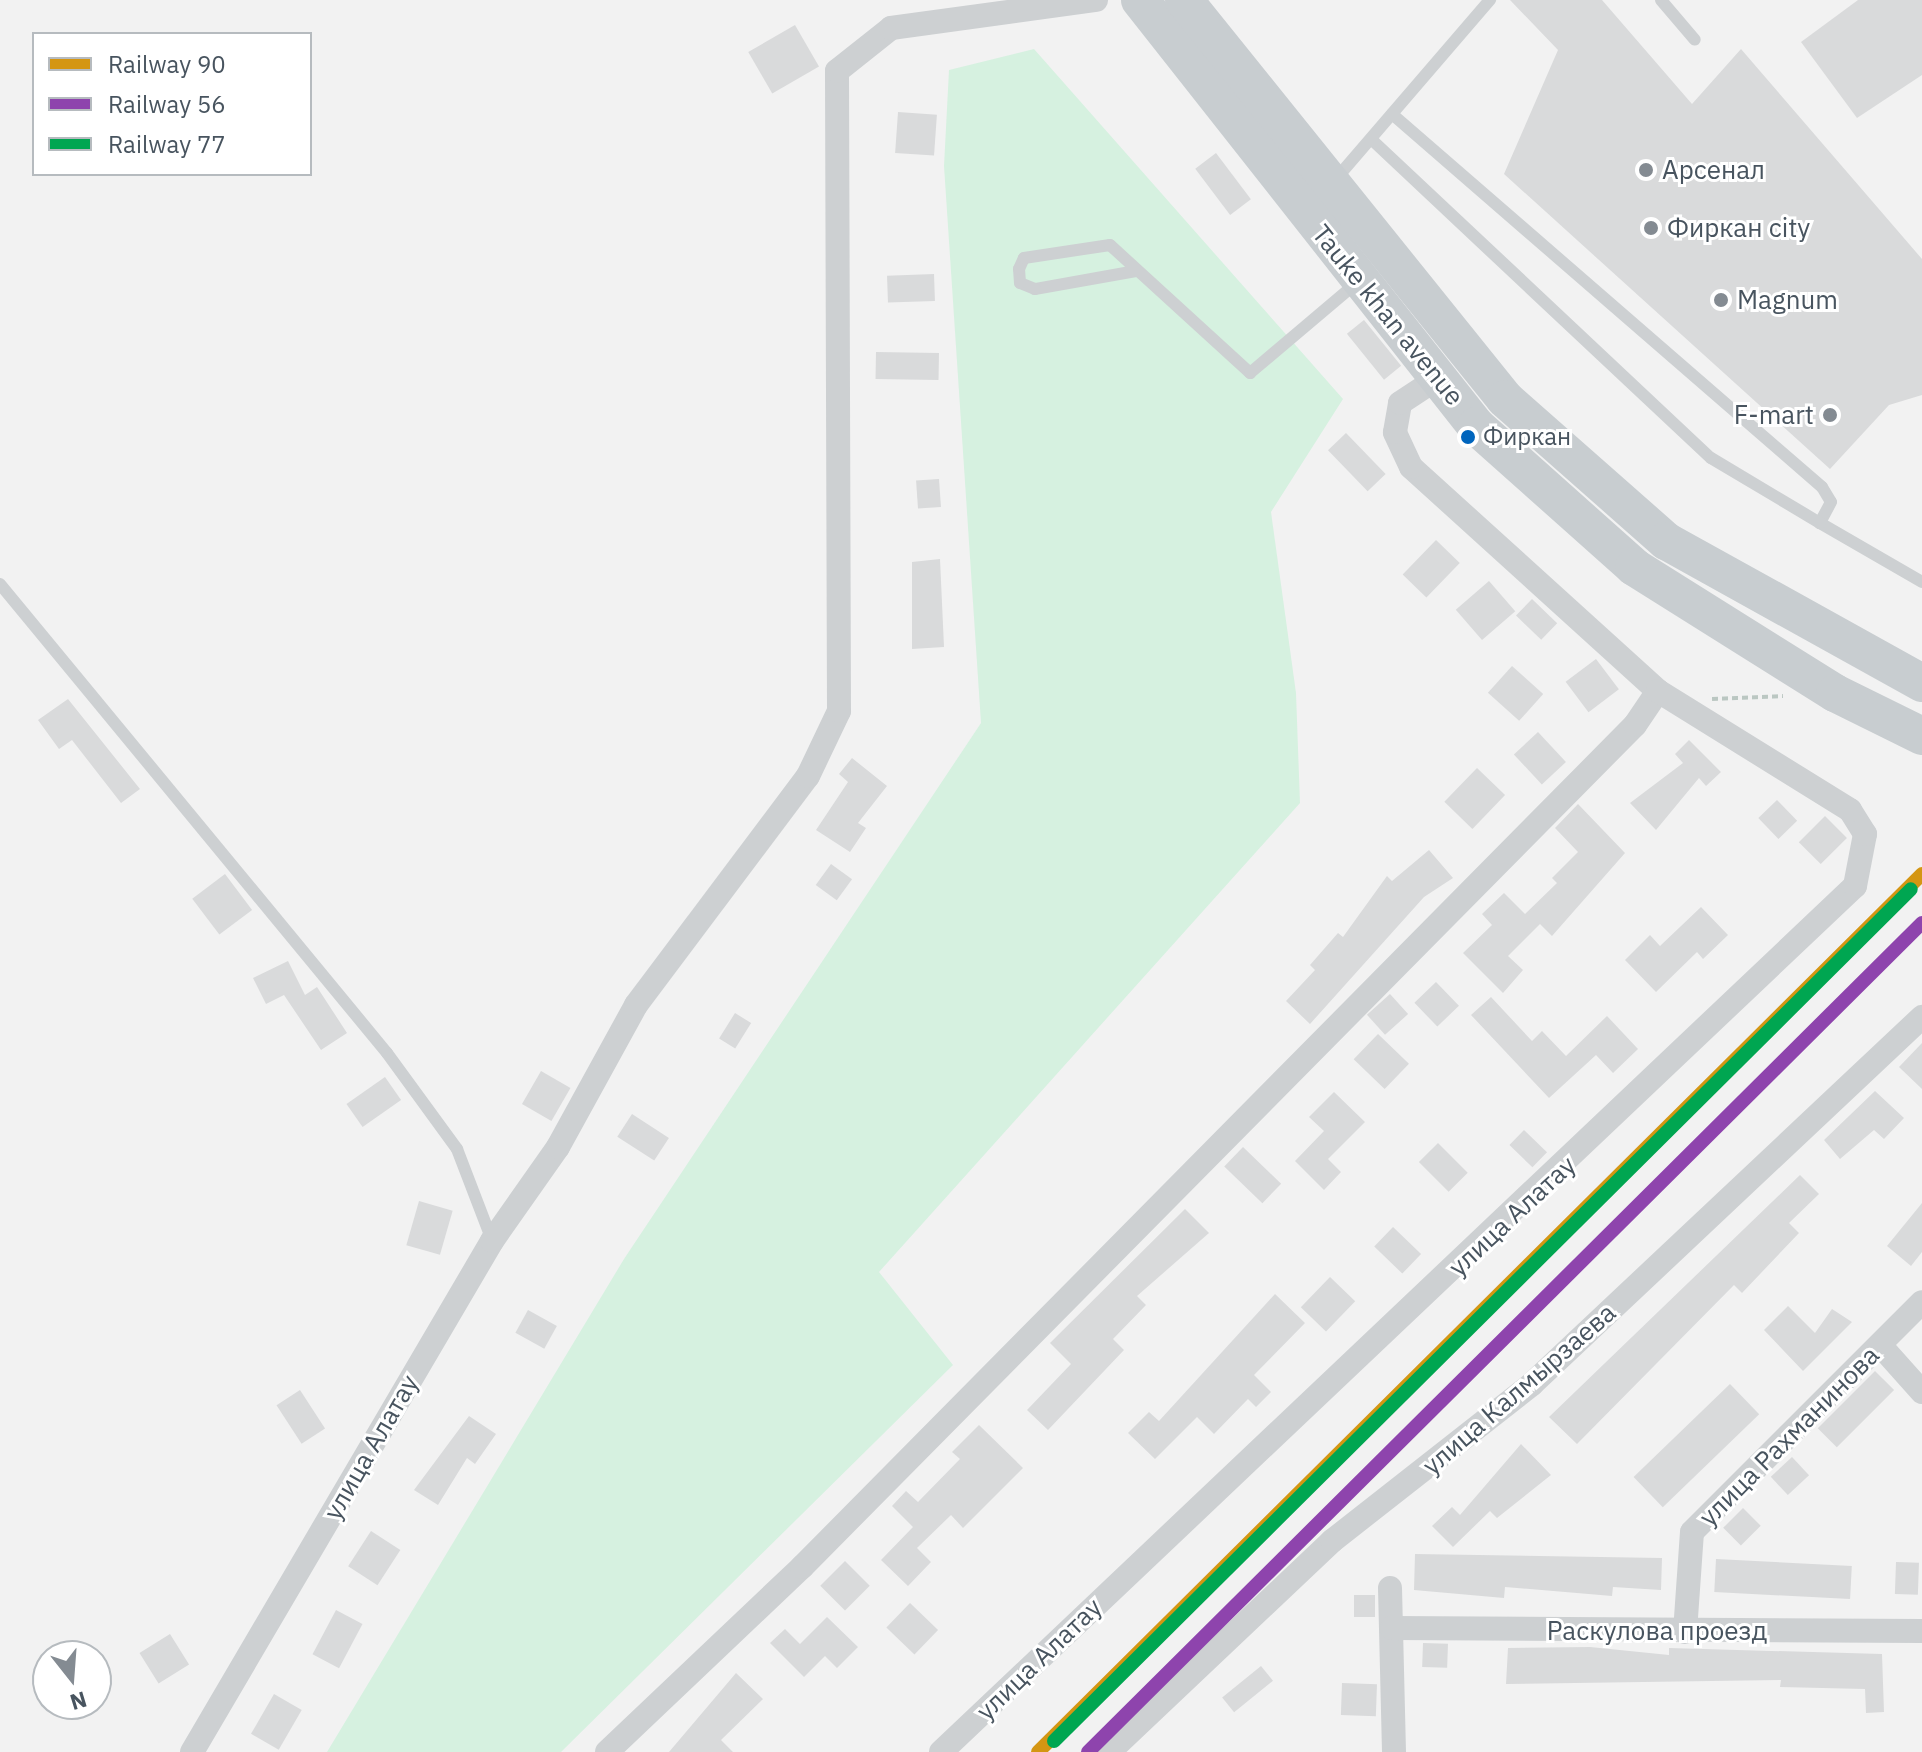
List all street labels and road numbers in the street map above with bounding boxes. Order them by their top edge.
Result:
street label: Tauke khan avenue [1306,219,1470,411]
street label: улица Алатау [1442,1149,1582,1283]
street label: улица Калмырзаева [1416,1297,1622,1481]
street label: улица Рахманинова [1693,1340,1885,1532]
street label: улица Алатау [317,1369,425,1525]
street label: улица Алатау [970,1592,1108,1726]
street label: Раскулова проезд [1547,1615,1767,1647]

